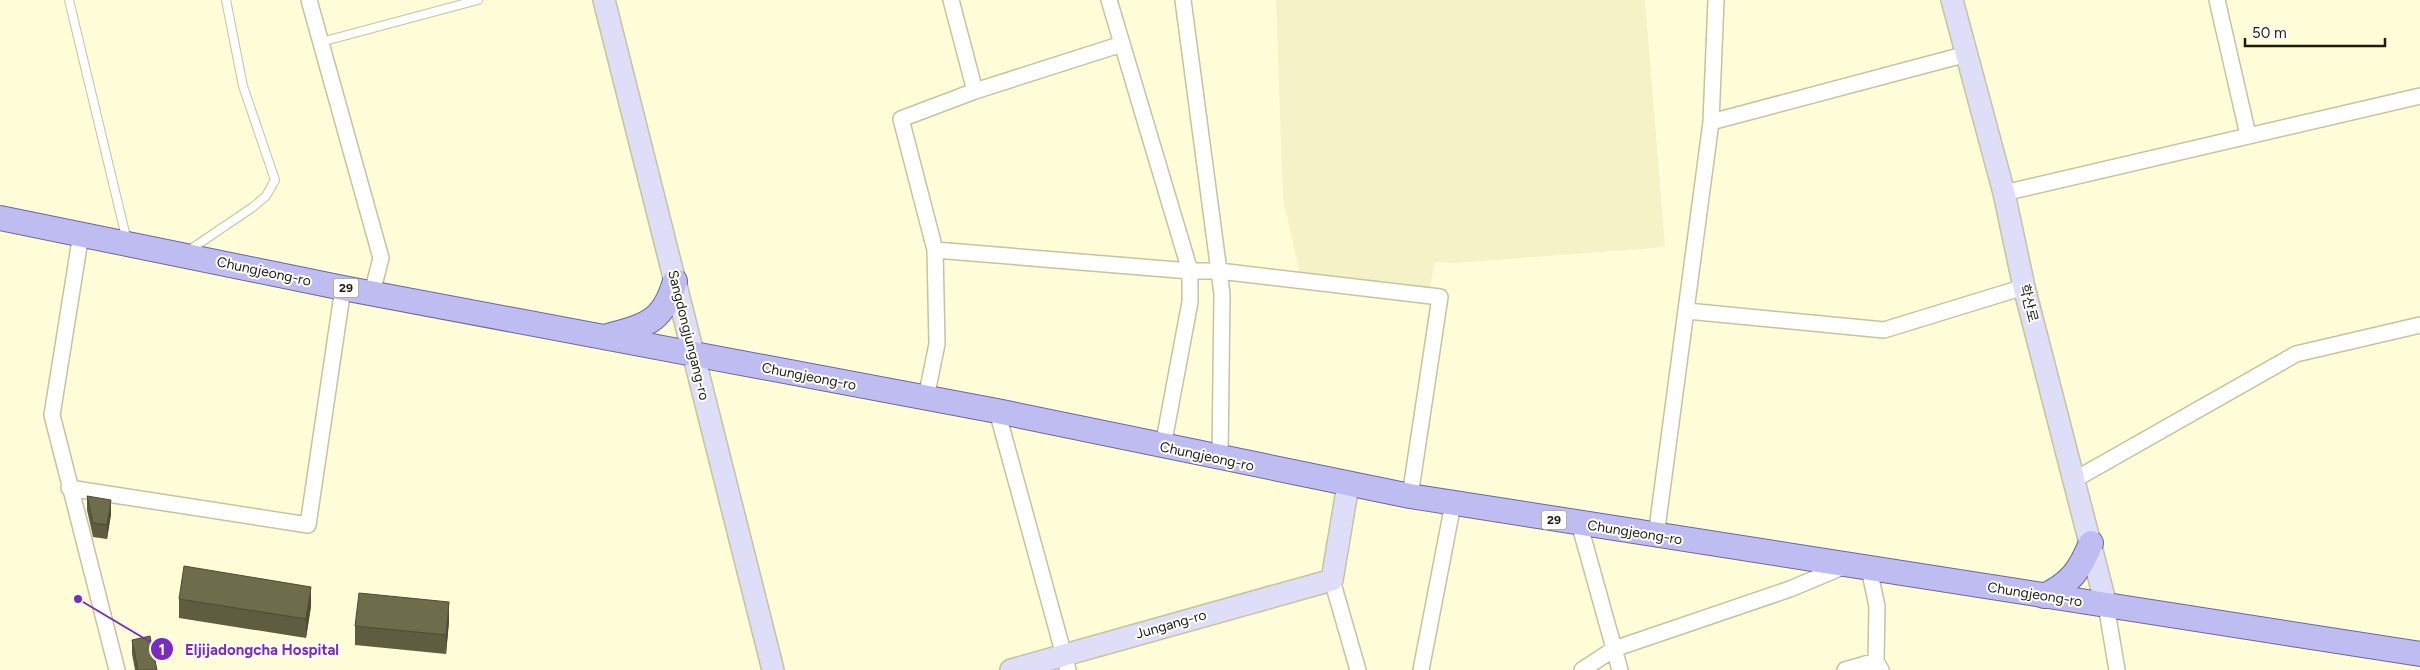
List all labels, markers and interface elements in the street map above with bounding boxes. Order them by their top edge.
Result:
scale bar [2245,15,2385,47]
text: 50 m [2252,24,2287,42]
street label: Chungjeong-ro [215,253,313,290]
street label: Sangdongjungang-ro [664,268,713,402]
road number: 29 [334,278,358,298]
street label: 학산로 [2016,282,2041,324]
street label: Chungjeong-ro [760,359,858,394]
street label: Chungjeong-ro [1158,438,1256,475]
road number: 29 [1542,510,1566,530]
street label: Chungjeong-ro [1586,517,1684,548]
street label: Chungjeong-ro [1986,579,2084,610]
street label: Jungang-ro [1134,606,1209,643]
callout: Eljijadongcha Hospital [150,634,349,664]
text: 1 [159,641,165,659]
text: Eljijadongcha Hospital [185,641,339,659]

